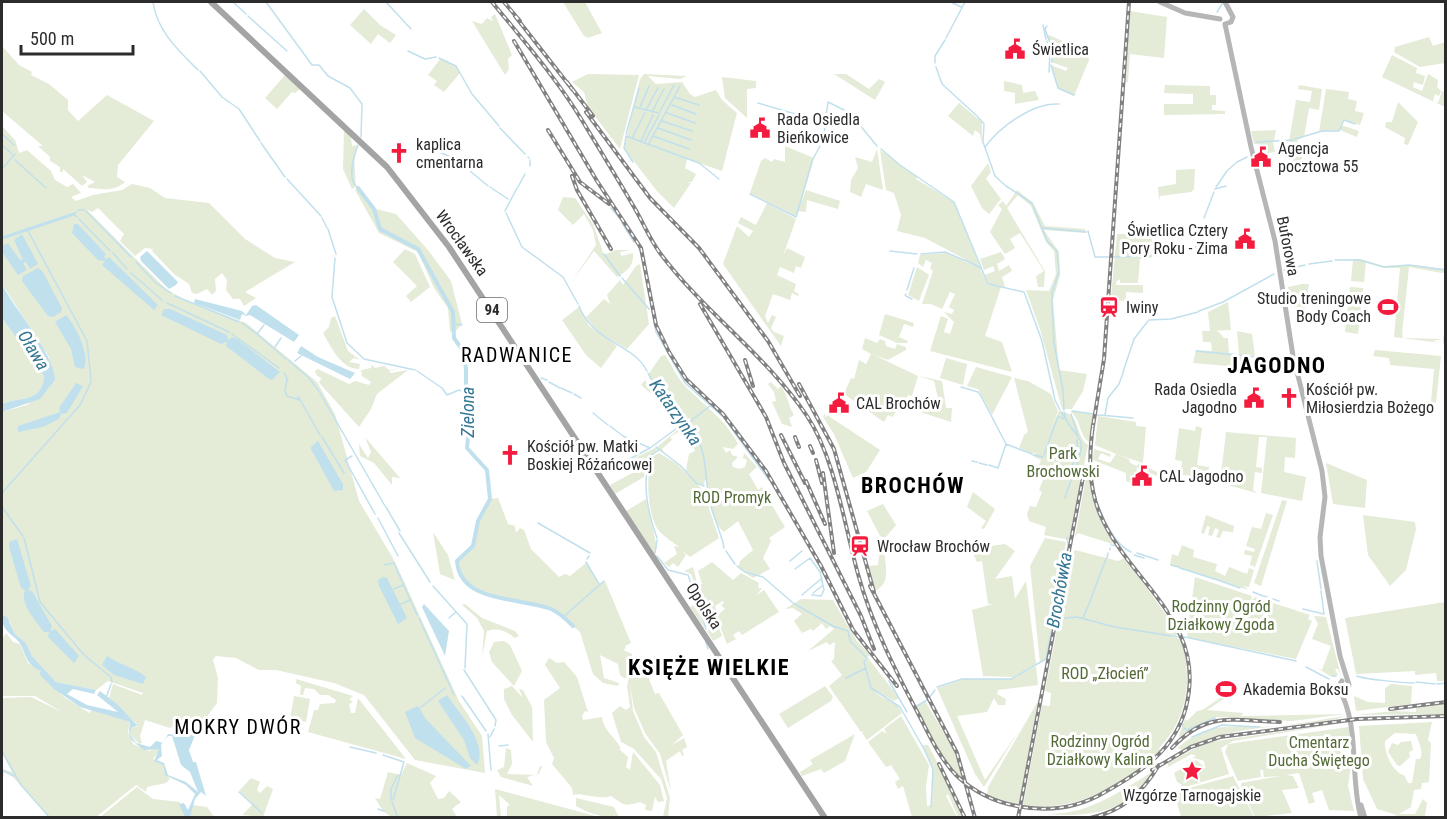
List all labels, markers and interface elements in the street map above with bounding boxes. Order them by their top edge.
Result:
scale bar [21,18,134,56]
text: 500 m [30,28,74,49]
public building icon: Świetlica [1003,37,1027,61]
place label: Świetlica [1032,40,1089,59]
place label: Rada Osiedla Bieńkowice [777,110,860,147]
public building icon: Rada Osiedla Bieńkowice [748,116,772,140]
place label: kaplica cmentarna [416,135,483,172]
place label: Agencja pocztowa 55 [1278,139,1359,176]
church icon: kaplica cmentarna [387,141,411,165]
public building icon: Agencja pocztowa 55 [1249,145,1273,169]
street label: Wrocławska [432,207,492,279]
street label: Buforowa [1273,215,1303,277]
place label: Świetlica Cztery Pory Roku - Zima [1121,221,1228,258]
public building icon: Świetlica Cztery Pory Roku - Zima [1233,227,1257,251]
place label: Studio treningowe Body Coach [1257,289,1371,326]
station icon: Iwiny [1097,295,1121,319]
sports icon: Studio treningowe Body Coach [1376,295,1400,319]
road number: 94 [477,298,507,322]
place label: Iwiny [1126,298,1159,317]
water label: Oława [14,326,54,374]
district label: RADWANICE [461,343,573,367]
district label: JAGODNO [1227,353,1327,378]
water label: Katarzynka [645,375,707,449]
place label: Rada Osiedla Jagodno [1154,380,1237,417]
place label: Kościół pw. Miłosierdzia Bożego [1306,380,1434,417]
public building icon: Rada Osiedla Jagodno [1242,386,1266,410]
church icon: Kościół pw. Miłosierdzia Bożego [1277,386,1301,410]
water label: Zielona [457,387,478,438]
public building icon: CAL Brochów [827,391,851,415]
place label: CAL Brochów [856,394,941,413]
place label: Kościół pw. Matki Boskiej Różańcowej [527,437,652,474]
church icon: Kościół pw. Matki Boskiej Różańcowej [498,443,522,467]
park label: Park Brochowski [1026,444,1100,481]
public building icon: CAL Jagodno [1130,464,1154,488]
place label: CAL Jagodno [1159,467,1244,486]
district label: BROCHÓW [861,472,965,498]
park label: ROD Promyk [693,488,772,507]
station icon: Wrocław Brochów [848,534,872,558]
place label: Wrocław Brochów [877,537,990,556]
water label: Brochówka [1042,551,1076,629]
street label: Opolska [682,579,726,633]
park label: Rodzinny Ogród Działkowy Zgoda [1167,597,1275,634]
district label: KSIĘŻE WIELKIE [628,655,790,680]
park label: ROD „Złocień” [1061,664,1149,683]
sports icon: Akademia Boksu [1214,677,1238,701]
place label: Akademia Boksu [1243,680,1349,699]
district label: MOKRY DWÓR [174,715,302,739]
park label: Rodzinny Ogród Działkowy Kalina [1047,732,1153,769]
park label: Cmentarz Ducha Świętego [1268,733,1370,770]
place icon: Wzgórze Tarnogajskie [1180,759,1204,783]
place label: Wzgórze Tarnogajskie [1123,786,1261,805]

